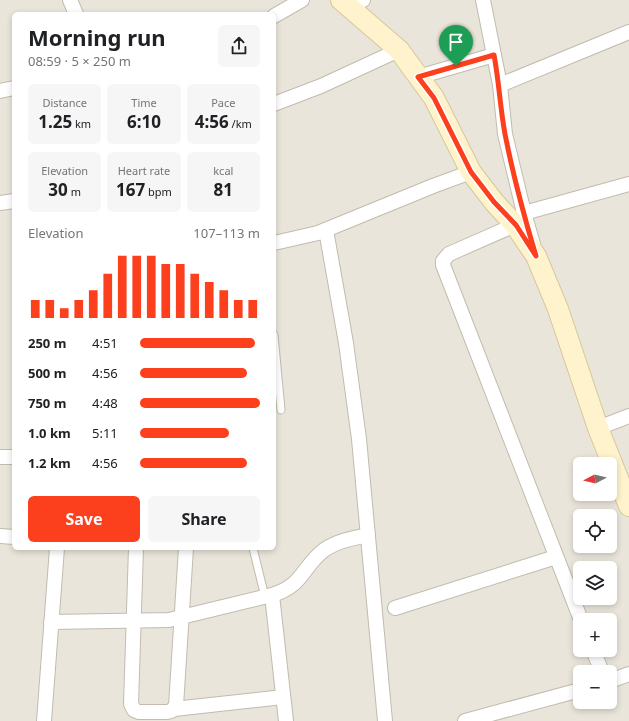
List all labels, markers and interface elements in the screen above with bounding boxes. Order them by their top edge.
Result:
text: Morning run [28,22,166,52]
button: share [218,25,260,67]
pin [439,25,473,66]
icon: arrive [445,31,467,53]
text: 08:59 · 5 × 250 m [28,52,131,70]
text: Distance [42,95,87,110]
text: Time [131,95,157,110]
text: Pace [211,95,235,110]
text: 1.25 [38,110,72,133]
text: 6:10 [127,110,161,133]
text: 4:56 [195,110,229,133]
text: km [72,116,91,131]
text: /km [229,116,252,131]
text: Elevation [41,163,88,178]
text: Heart rate [118,163,170,178]
text: kcal [213,163,233,178]
text: 30 [48,178,68,201]
text: 167 [116,178,145,201]
text: 81 [214,178,233,201]
text: m [68,184,81,199]
text: bpm [145,184,172,199]
text: Elevation [28,224,84,242]
text: 107–113 m [193,224,260,242]
text: 250 m [28,334,66,352]
text: 4:51 [92,334,118,352]
text: 500 m [28,364,66,382]
text: 4:56 [92,364,118,382]
text: 750 m [28,394,66,412]
text: 4:48 [92,394,118,412]
text: 1.0 km [28,424,71,442]
text: 5:11 [92,424,118,442]
text: 1.2 km [28,454,71,472]
text: 4:56 [92,454,118,472]
north arrow [573,457,617,501]
map controls [573,457,617,709]
button: Save [28,496,140,542]
button: Share [148,496,260,542]
button: locate [573,509,617,553]
button: layers [573,561,617,605]
button: + [573,613,617,657]
button: − [573,665,617,709]

